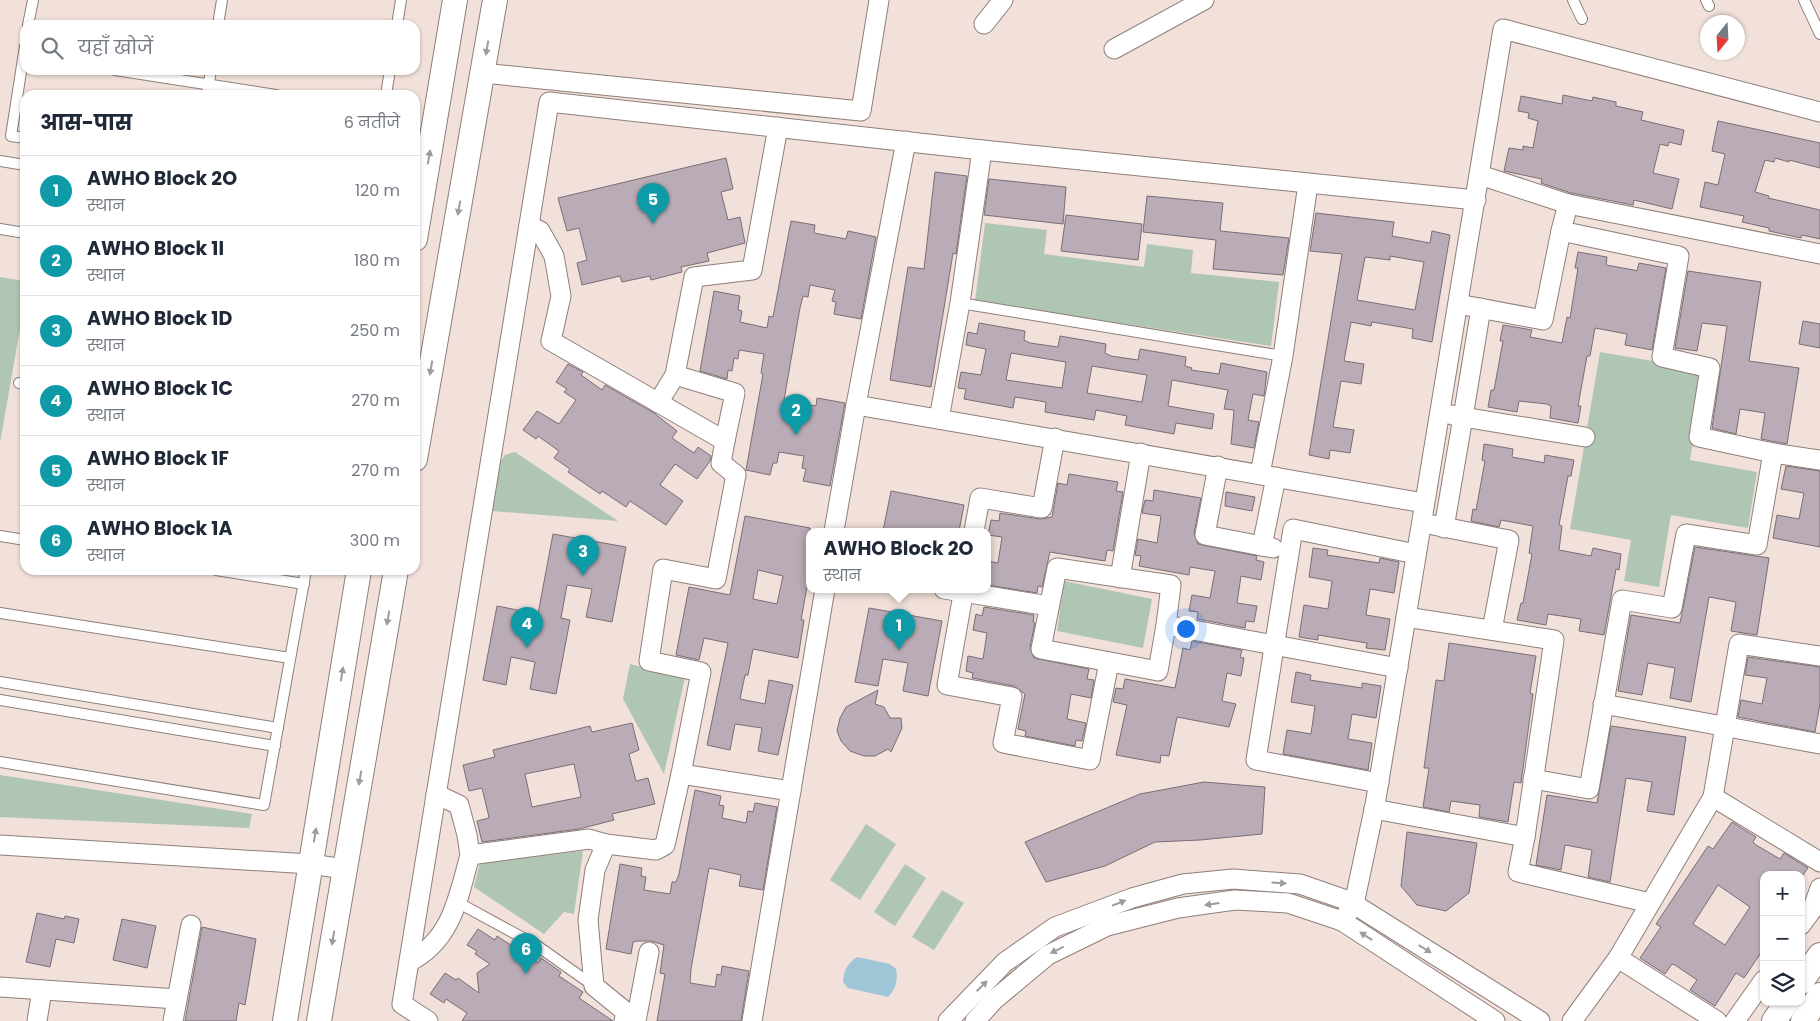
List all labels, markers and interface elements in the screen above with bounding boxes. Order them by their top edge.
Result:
north arrow [1700,15,1745,60]
search box [20,20,420,75]
icon: search [38,34,66,62]
text: यहाँ खोजें [78,34,153,61]
one-way arrow [482,40,490,56]
text: आस-पास [40,108,132,137]
text: 6 नतीजे [344,111,400,134]
one-way arrow [425,148,433,164]
text: AWHO Block 2O [87,165,237,192]
text: 1 [53,179,59,202]
text: 120 m [355,179,400,202]
pin: 5 [637,183,669,224]
text: स्थान [87,194,125,217]
one-way arrow [454,200,462,216]
text: AWHO Block 1I [87,235,224,262]
text: 2 [51,249,61,272]
text: 180 m [354,249,400,272]
text: स्थान [87,264,125,287]
text: AWHO Block 1D [87,305,232,332]
text: 3 [51,319,61,342]
text: 250 m [350,319,400,342]
text: स्थान [87,334,125,357]
one-way arrow [426,361,434,377]
text: AWHO Block 1C [87,375,233,402]
text: 4 [51,389,61,412]
text: 270 m [351,389,400,412]
pin: 2 [780,394,812,435]
text: स्थान [87,404,125,427]
text: AWHO Block 1F [87,445,229,472]
text: 5 [51,459,61,482]
text: 270 m [351,459,400,482]
text: स्थान [87,474,125,497]
text: AWHO Block 1A [87,515,232,542]
popup [806,528,991,593]
text: 6 [51,529,61,552]
text: 300 m [350,529,400,552]
pin: 3 [567,535,599,576]
text: AWHO Block 2O [823,535,974,562]
text: स्थान [87,544,125,567]
text: स्थान [823,564,861,587]
pin: 4 [511,607,543,648]
pin: 1 [883,609,915,650]
one-way arrow [383,610,391,626]
your location [1173,616,1199,642]
one-way arrow [338,666,346,682]
one-way arrow [356,771,364,787]
one-way arrow [311,826,319,842]
map controls [1760,871,1805,1006]
button: + [1760,871,1805,916]
one-way arrow [1271,879,1287,887]
one-way arrow [1112,898,1126,906]
one-way arrow [1203,900,1219,908]
button: − [1760,916,1805,961]
one-way arrow [329,931,337,947]
one-way arrow [1360,932,1373,941]
pin: 6 [510,933,542,974]
one-way arrow [1418,944,1431,953]
one-way arrow [1050,946,1064,954]
button: layers [1760,961,1805,1006]
one-way arrow [976,980,988,992]

